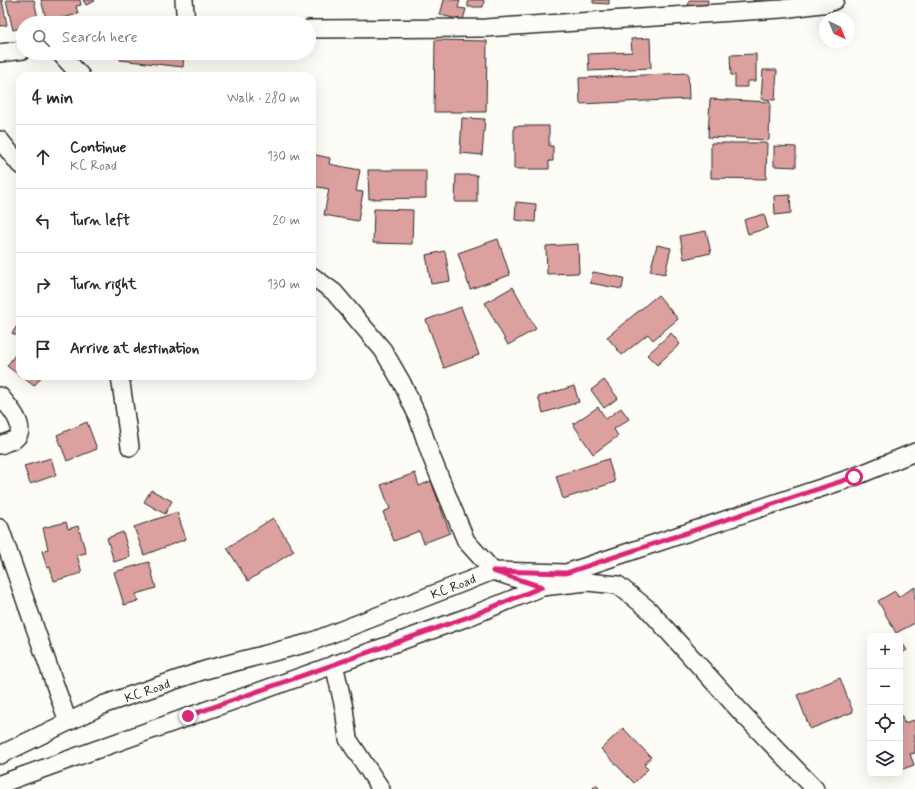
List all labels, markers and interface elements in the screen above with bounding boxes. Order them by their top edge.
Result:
north arrow [819,12,855,48]
search box [16,16,316,60]
icon: search [30,27,52,49]
text: Search here [62,28,138,48]
text: 4 min [32,87,73,109]
text: Walk · 280 m [227,90,300,107]
text: Continue [70,138,126,158]
icon: ahead [32,146,54,168]
text: 130 m [267,148,300,165]
text: KC Road [70,158,117,175]
icon: left [32,210,54,232]
text: Turn left [70,211,130,231]
text: 20 m [272,212,300,229]
icon: right [32,274,54,296]
text: Turn right [70,275,137,295]
text: 130 m [267,276,300,293]
icon: arrive [32,338,54,360]
text: Arrive at destination [70,339,199,359]
route start [845,468,863,486]
street label: KC Road [429,571,479,604]
map controls [867,633,903,777]
button: + [867,633,903,669]
button: − [867,669,903,705]
street label: KC Road [122,676,173,707]
button: locate [867,705,903,741]
route end [179,707,197,725]
button: layers [867,741,903,777]

